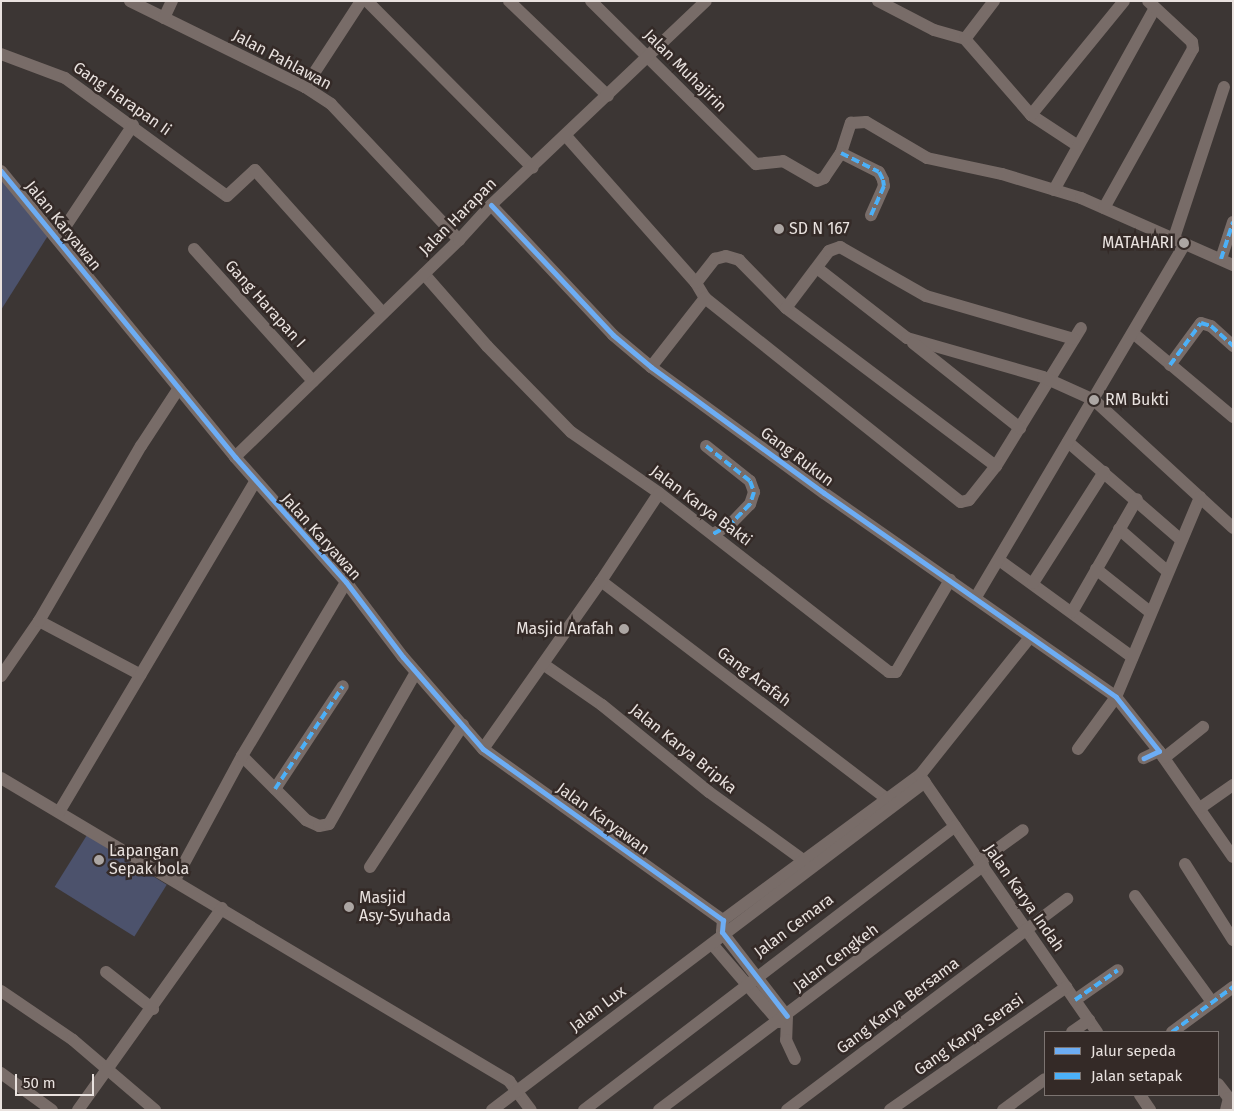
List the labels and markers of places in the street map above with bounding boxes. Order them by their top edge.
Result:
place label: SD N 167 [789,219,850,239]
marker: SD N 167 [773,223,785,235]
place label: MATAHARI [1102,233,1174,253]
marker: MATAHARI [1178,237,1190,249]
place label: RM Bukti [1105,390,1169,410]
marker: RM Bukti [1087,393,1101,407]
place label: Masjid Arafah [516,619,614,639]
marker: Masjid Arafah [618,623,630,635]
place label: Lapangan Sepak bola [109,841,189,879]
marker: Lapangan Sepak bola [93,854,105,866]
place label: Masjid Asy-Syuhada [359,888,451,926]
marker: Masjid Asy-Syuhada [343,901,355,913]

